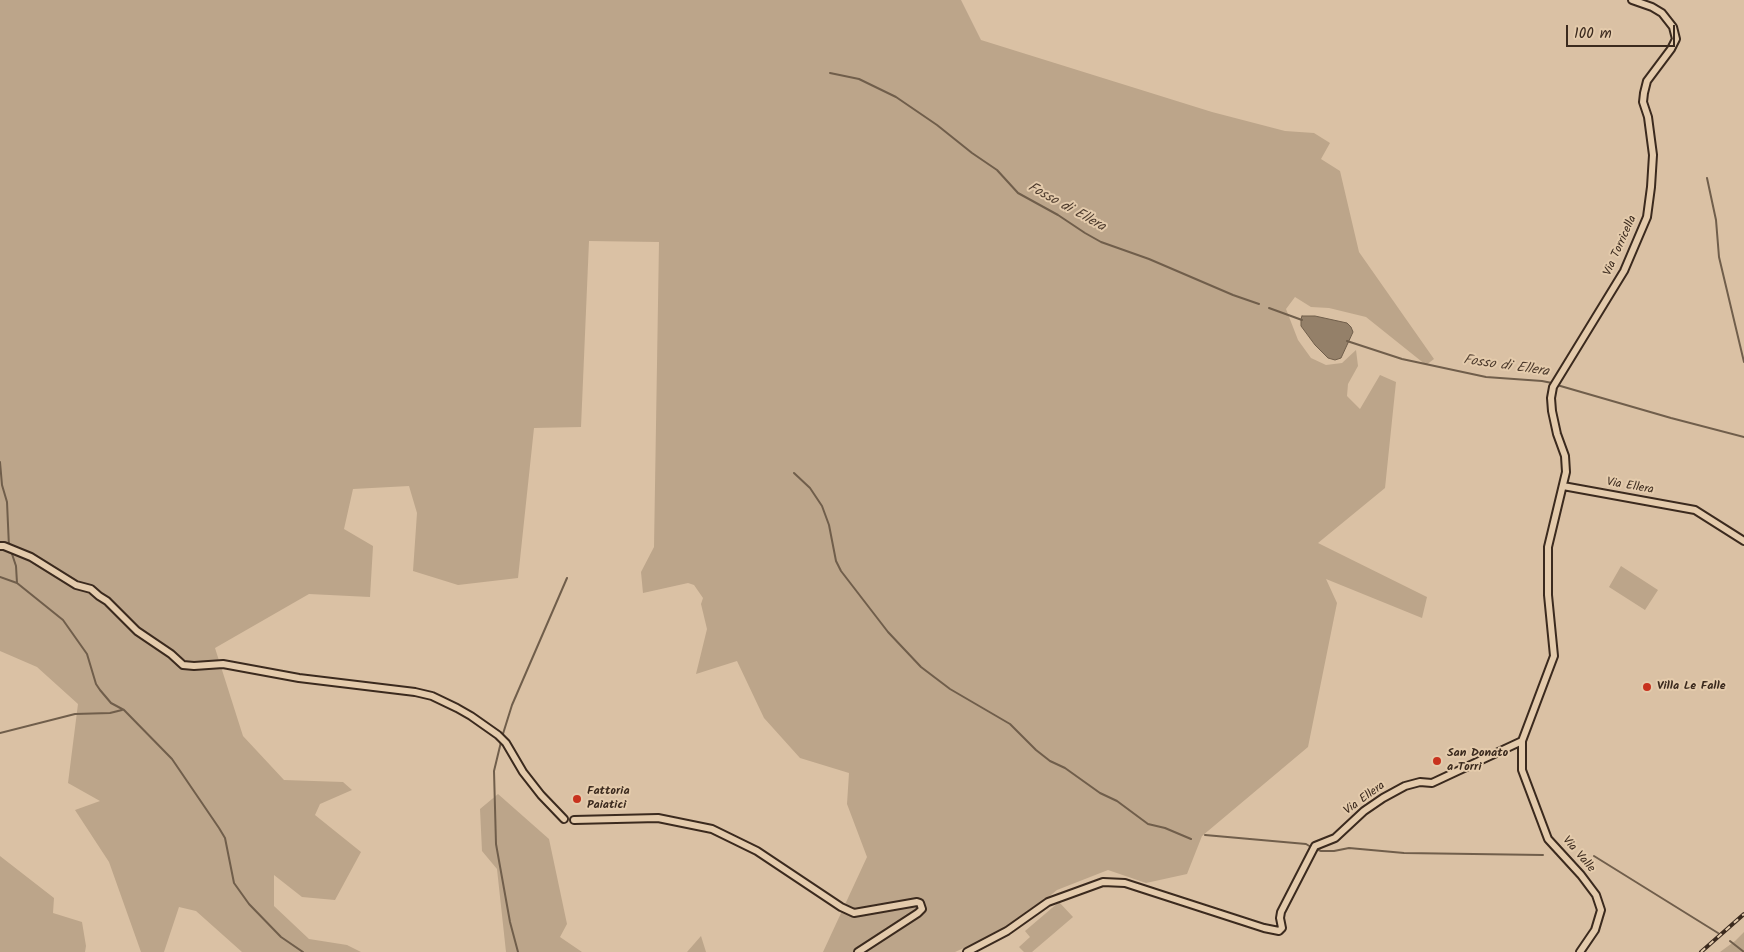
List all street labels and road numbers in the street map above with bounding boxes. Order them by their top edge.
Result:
street label: Via Torricella [1601,214,1641,278]
street label: Via Ellera [1605,476,1655,498]
street label: Via Ellera [1342,779,1388,819]
street label: Via Valle [1558,834,1598,876]

